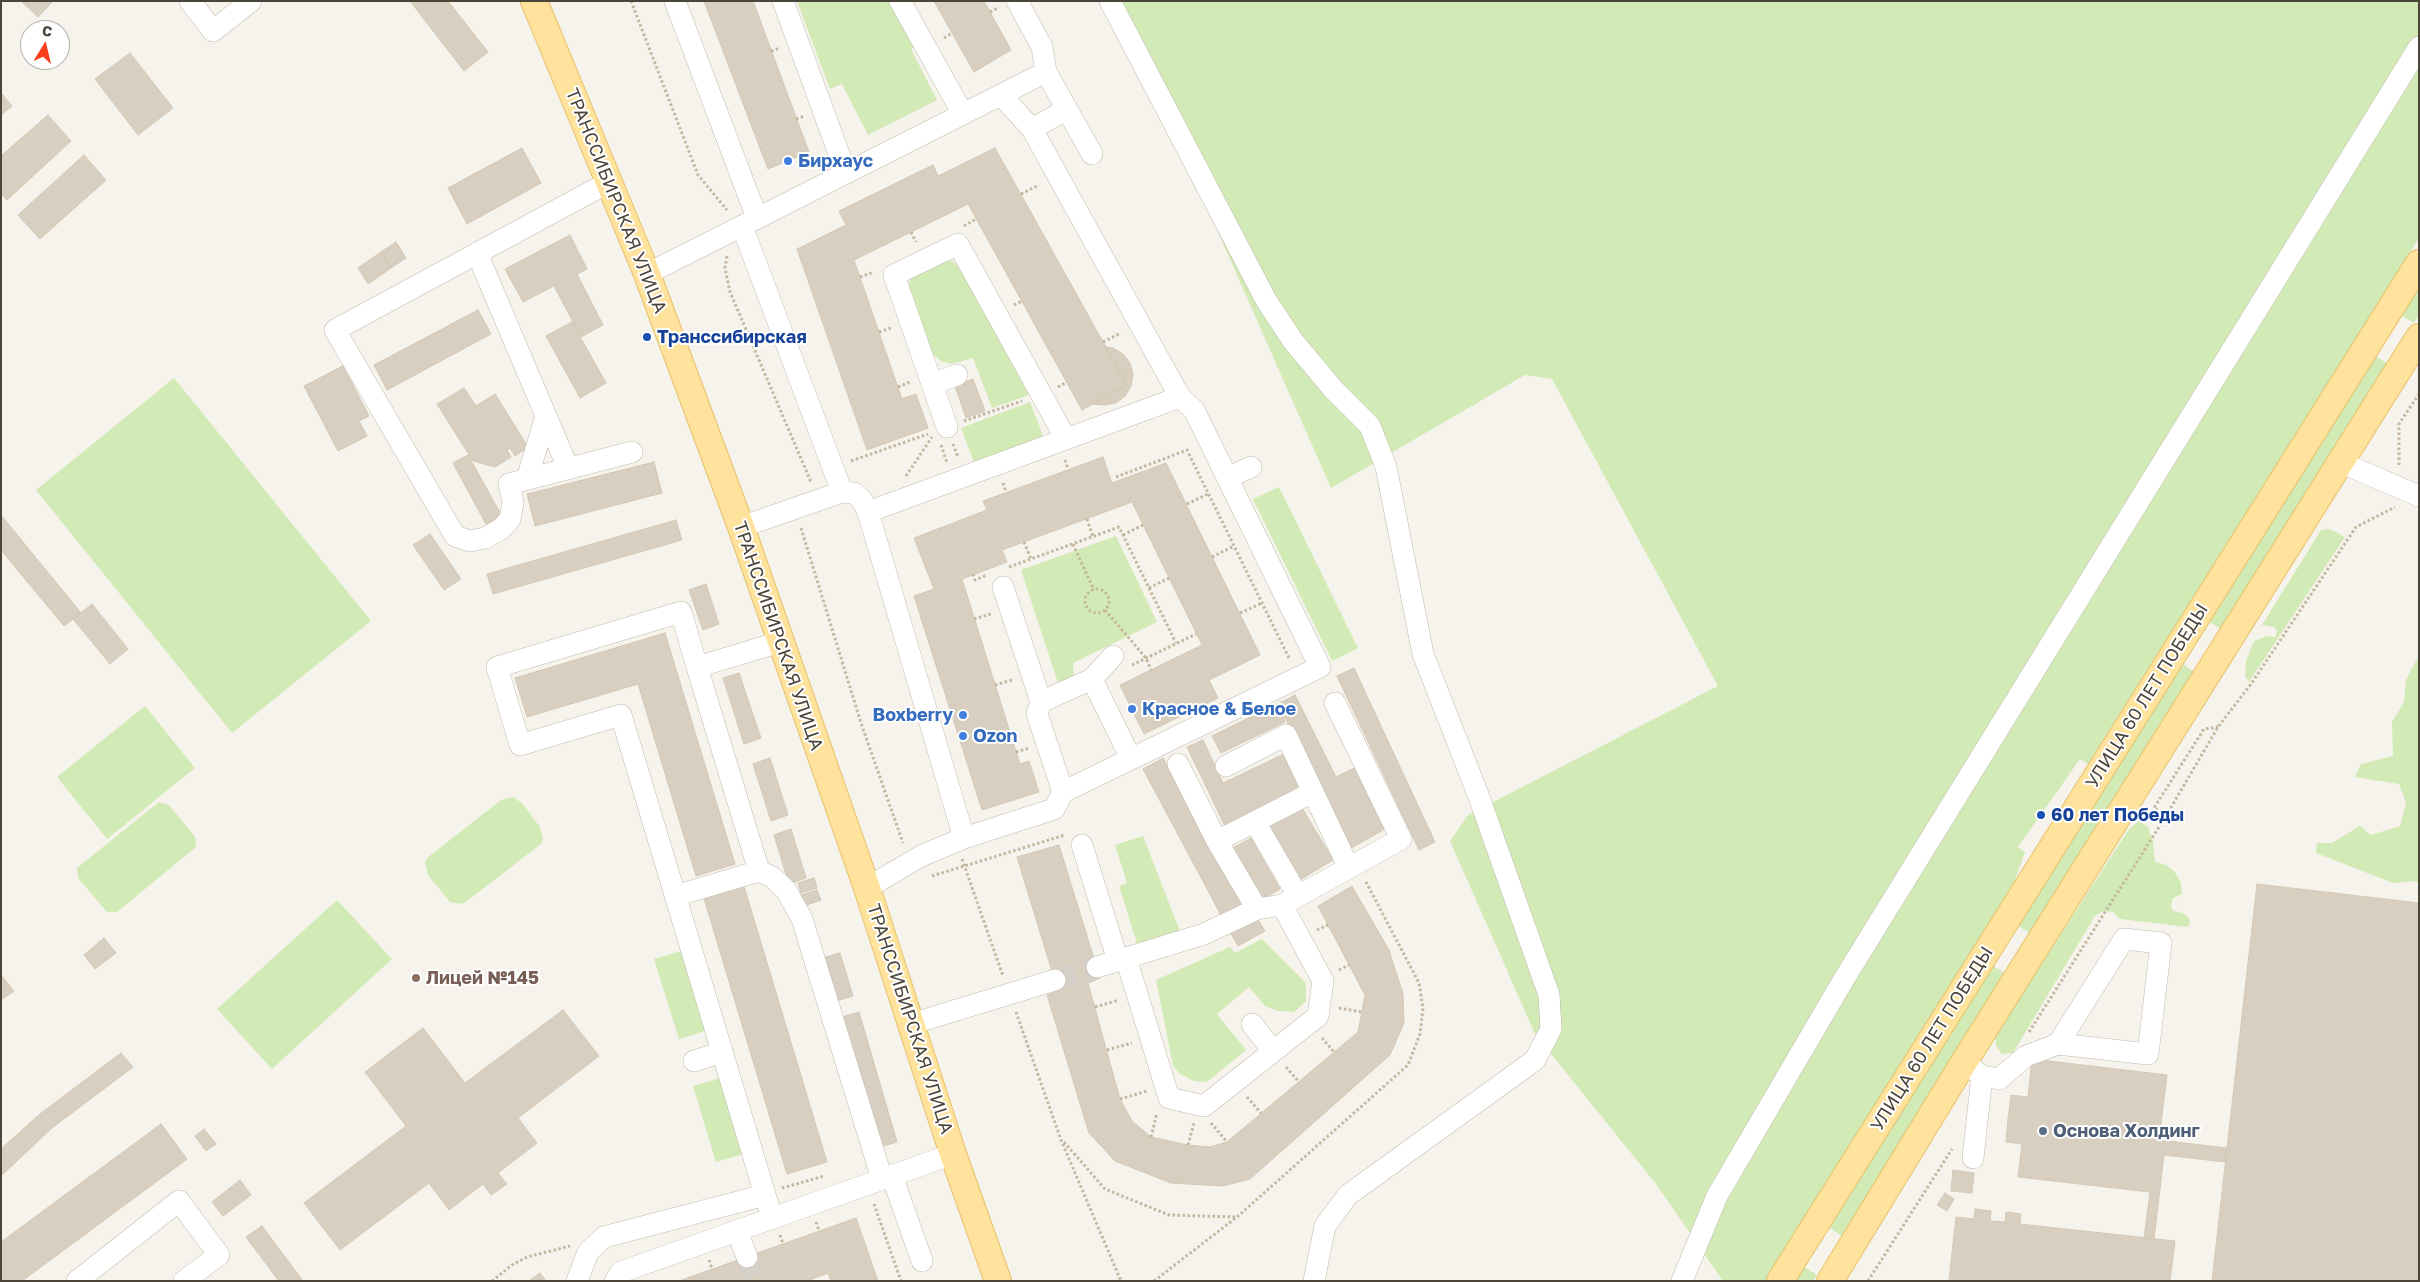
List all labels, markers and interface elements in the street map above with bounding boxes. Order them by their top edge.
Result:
north arrow [20,20,70,70]
text: С [41,22,54,40]
street label: ТРАНССИБИРСКАЯ УЛИЦА [561,85,671,317]
place label: Бирхаус [798,150,873,172]
marker: Бирхаус [782,155,794,167]
place label: Транссибирская [657,326,807,348]
marker: Транссибирская [641,331,653,343]
street label: ТРАНССИБИРСКАЯ УЛИЦА [729,519,827,753]
street label: УЛИЦА 60 ЛЕТ ПОБЕДЫ [2081,600,2213,792]
place label: Красное & Белое [1142,698,1296,720]
marker: Красное & Белое [1126,703,1138,715]
place label: Boxberry [872,704,953,726]
marker: Boxberry [957,709,969,721]
place label: Ozon [973,725,1017,747]
marker: Ozon [957,730,969,742]
place label: 60 лет Победы [2051,804,2184,826]
marker: 60 лет Победы [2035,809,2047,821]
street label: ТРАНССИБИРСКАЯ УЛИЦА [863,901,957,1137]
street label: УЛИЦА 60 ЛЕТ ПОБЕДЫ [1866,943,1998,1135]
place label: Лицей №145 [426,967,539,989]
marker: Лицей №145 [410,972,422,984]
place label: Основа Холдинг [2053,1120,2200,1142]
marker: Основа Холдинг [2037,1125,2049,1137]

